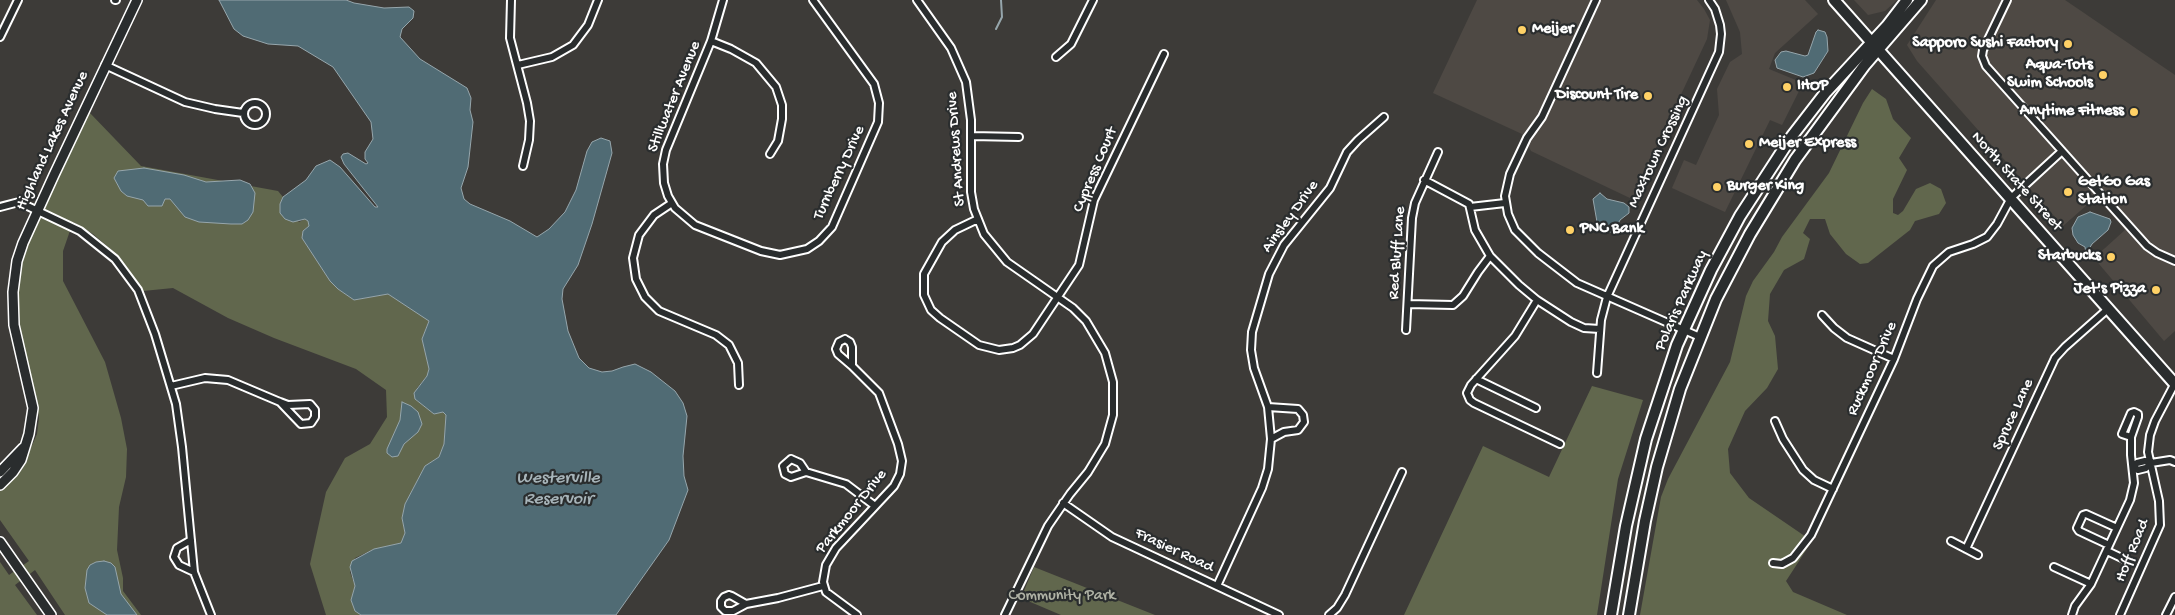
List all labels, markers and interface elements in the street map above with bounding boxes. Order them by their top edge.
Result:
place label: Meijer [1532,20,1573,40]
marker: Meijer [1516,24,1528,36]
place label: Sapporo Sushi Factory [1912,34,2058,54]
marker: Sapporo Sushi Factory [2062,38,2074,50]
street label: Stillwater Avenue [644,39,706,155]
place label: Aqua-Tots Swim Schools [2007,56,2093,94]
street label: Highland Lakes Avenue [12,68,94,214]
marker: Aqua-Tots Swim Schools [2097,69,2109,81]
place label: IHOP [1797,77,1828,97]
marker: IHOP [1781,81,1793,93]
place label: Discount Tire [1555,86,1638,106]
marker: Discount Tire [1642,90,1654,102]
street label: St Andrews Drive [943,91,971,207]
street label: Maxtown Crossing [1625,93,1693,211]
place label: Anytime Fitness [2020,102,2124,122]
marker: Anytime Fitness [2128,106,2140,118]
street label: Turnberry Drive [810,123,870,223]
street label: Cypress Court [1069,125,1123,215]
street label: North State Street [1966,128,2066,236]
place label: Meijer Express [1759,134,1856,154]
marker: Meijer Express [1743,138,1755,150]
place label: GetGo Gas Station [2078,173,2150,211]
street label: Ainsley Drive [1258,177,1324,257]
place label: Burger King [1727,177,1804,197]
marker: Burger King [1711,181,1723,193]
marker: GetGo Gas Station [2062,186,2074,198]
street label: Red Bluff Lane [1385,206,1411,300]
place label: PNC Bank [1580,220,1644,240]
marker: PNC Bank [1564,224,1576,236]
place label: Starbucks [2038,247,2101,267]
street label: Polaris Parkway [1651,248,1713,354]
marker: Starbucks [2105,251,2117,263]
place label: Jet's Pizza [2074,280,2146,300]
marker: Jet's Pizza [2150,284,2162,296]
street label: Ruckmoor Drive [1844,319,1902,419]
street label: Spruce Lane [1989,376,2039,454]
street label: Parkmoor Drive [812,466,892,558]
water label: Westerville Reservoir [516,468,600,510]
street label: Hoff Road [2112,517,2154,585]
street label: Frasier Road [1132,524,1216,578]
park label: Community Park [1009,587,1115,607]

